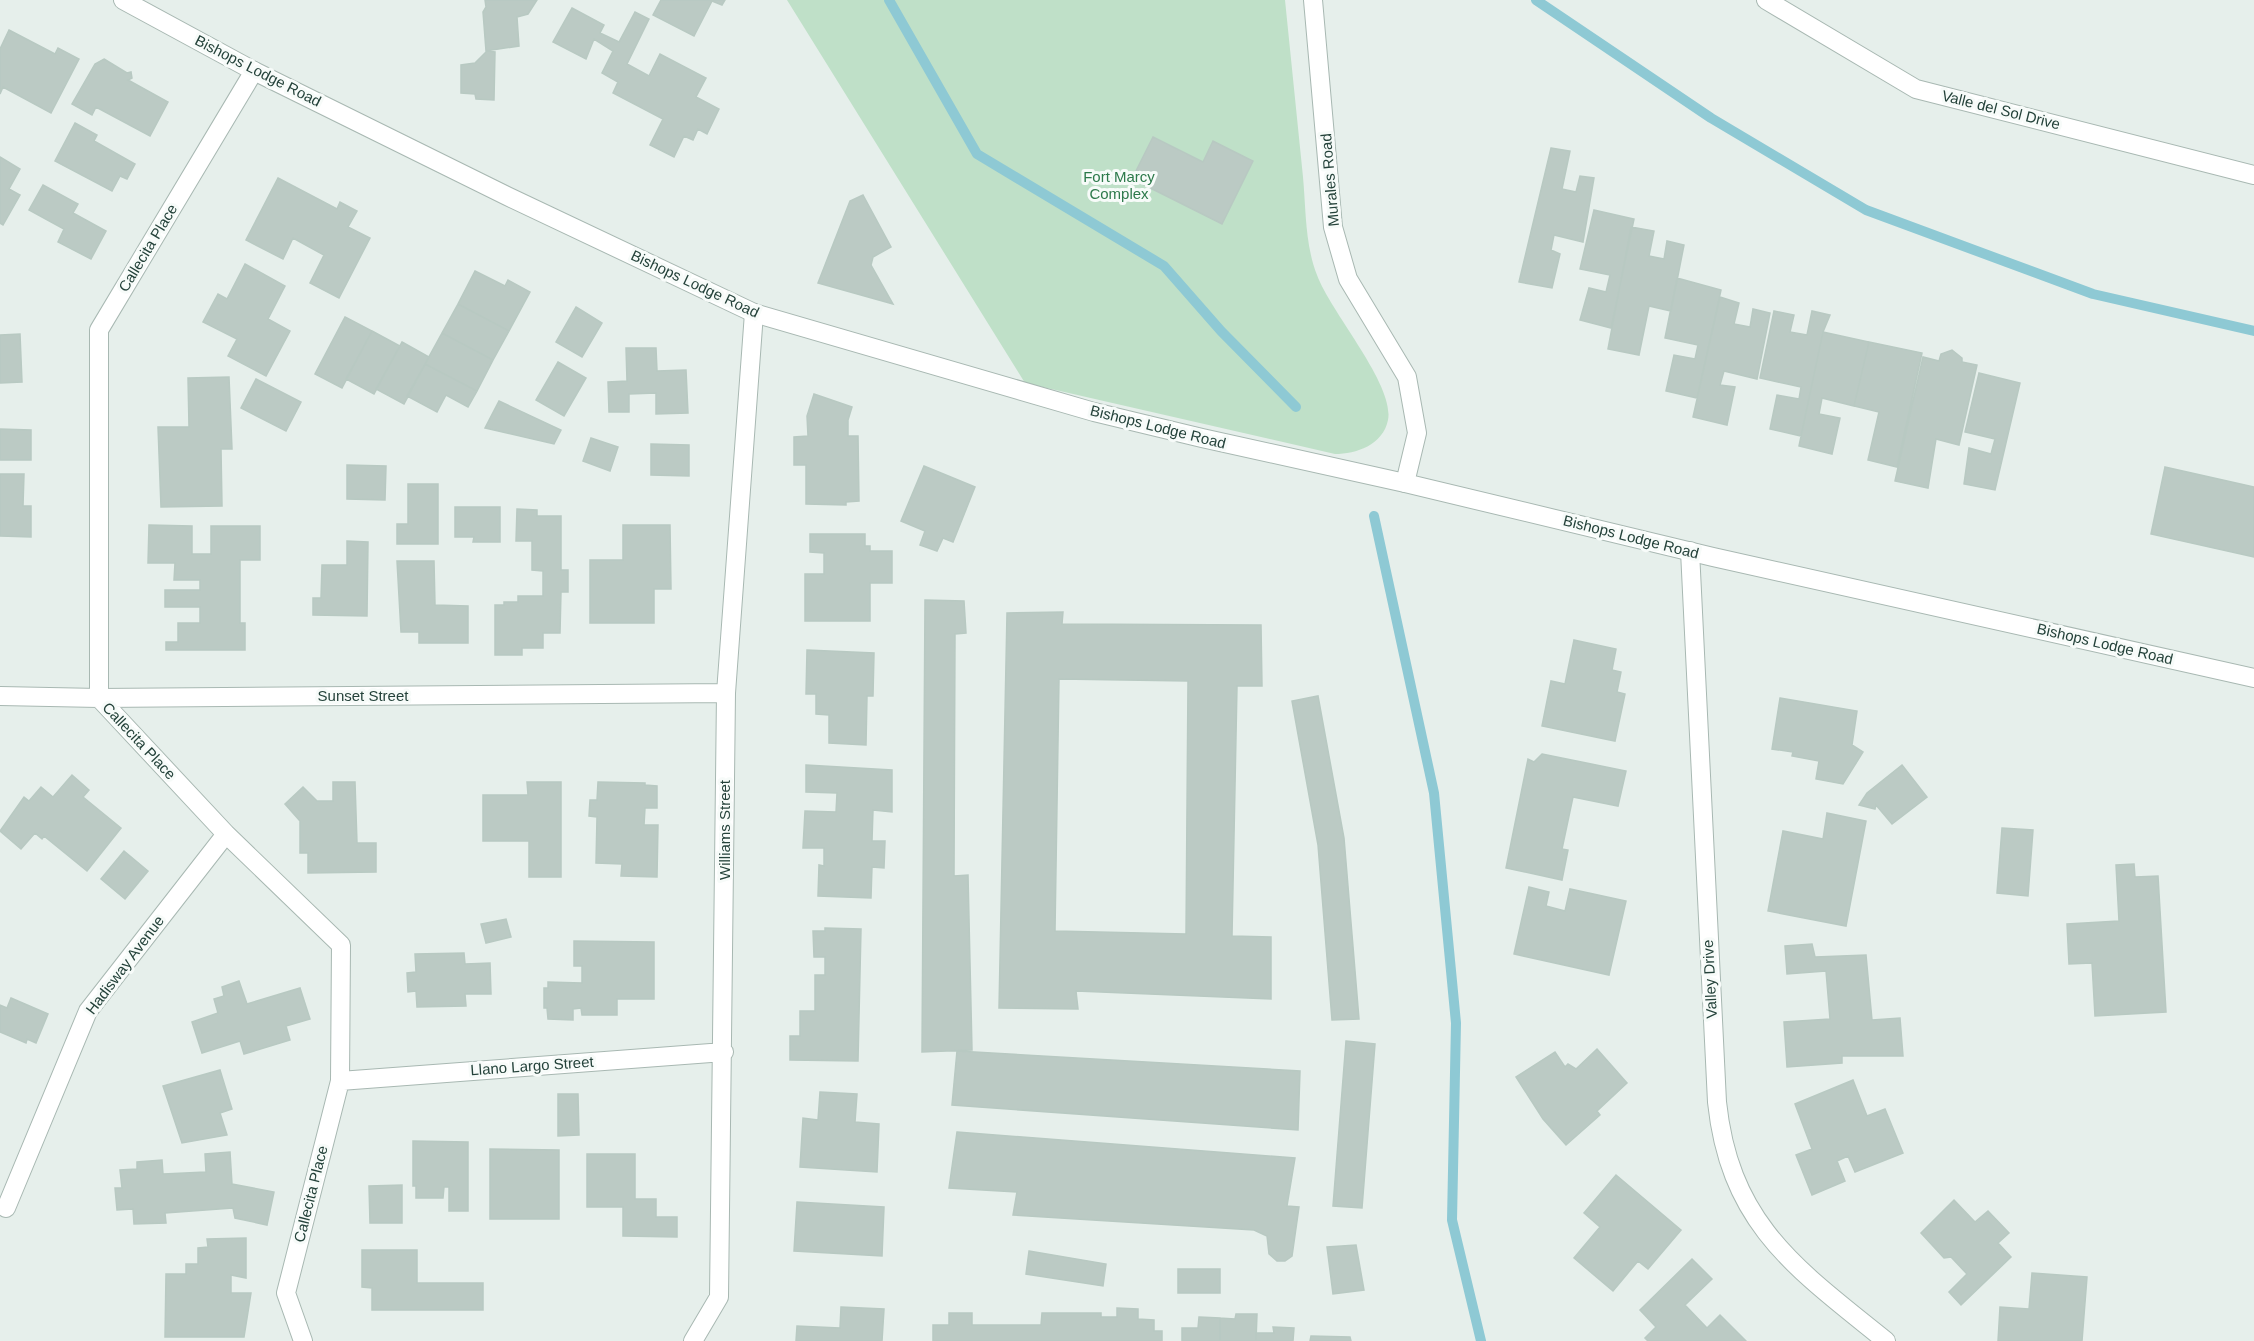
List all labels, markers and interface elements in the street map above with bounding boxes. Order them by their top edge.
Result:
street label: Bishops Lodge Road [192,31,324,110]
street label: Valle del Sol Drive [1940,87,2062,132]
street label: Murales Road [1317,133,1342,227]
park label: Fort Marcy Complex [1083,168,1155,202]
street label: Callecita Place [115,201,180,295]
street label: Bishops Lodge Road [629,246,762,321]
street label: Bishops Lodge Road [1088,401,1228,452]
street label: Bishops Lodge Road [1561,511,1701,562]
street label: Bishops Lodge Road [2035,620,2175,667]
street label: Sunset Street [318,687,409,704]
street label: Callecita Place [99,699,179,783]
street label: Williams Street [716,779,733,880]
street label: Hadisway Avenue [82,912,167,1017]
street label: Valley Drive [1699,939,1720,1019]
street label: Llano Largo Street [470,1053,595,1078]
street label: Callecita Place [290,1144,331,1244]

